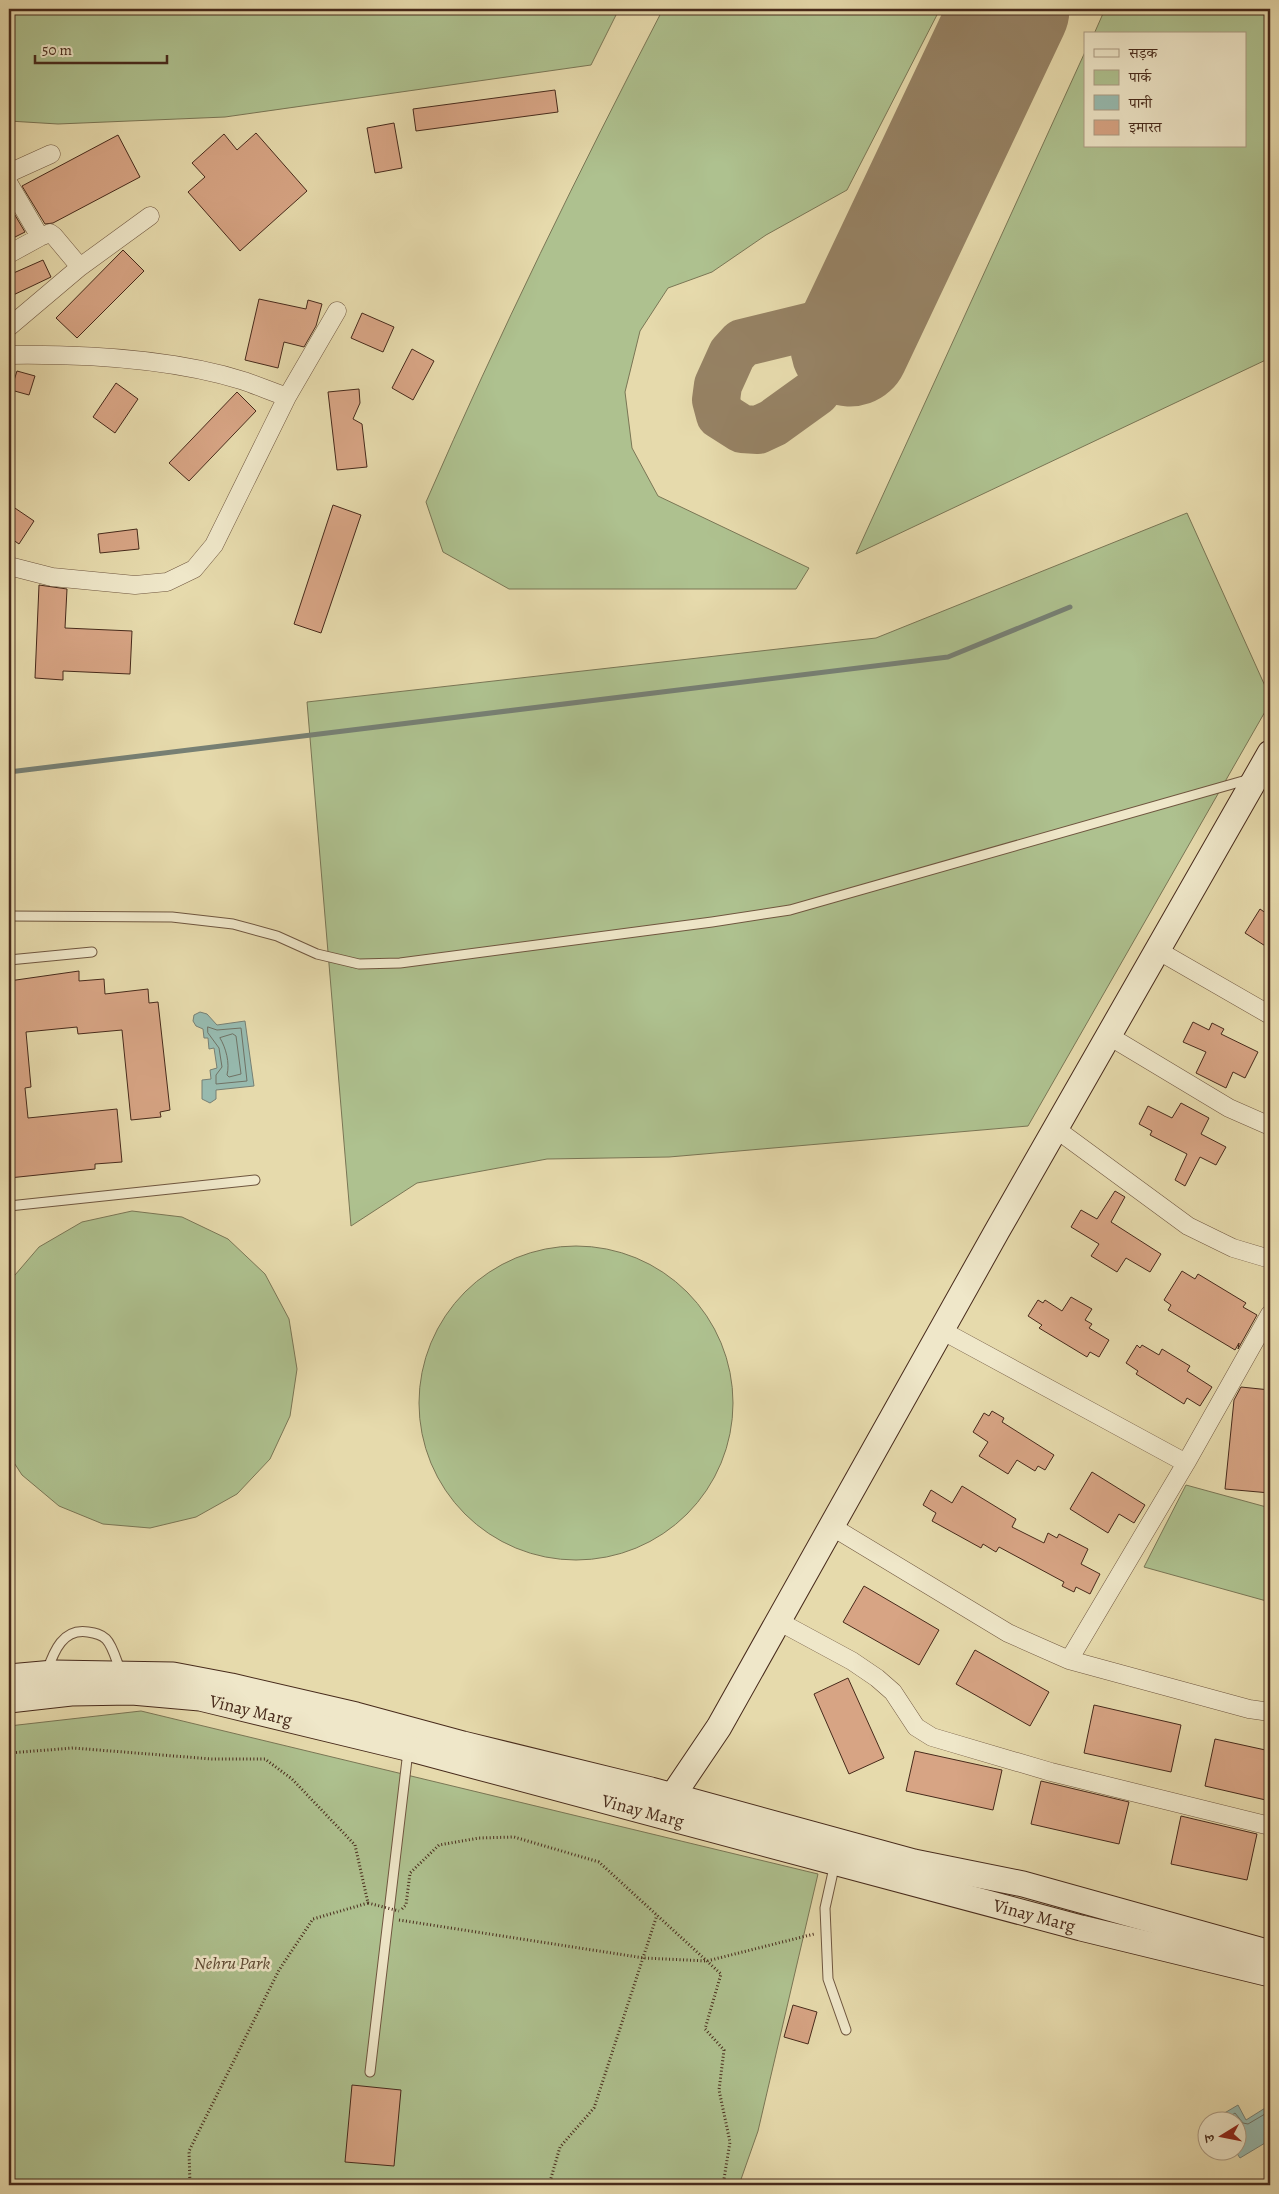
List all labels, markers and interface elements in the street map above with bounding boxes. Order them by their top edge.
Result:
scale bar [35,32,168,64]
legend [1084,32,1246,148]
text: 50 m [42,40,72,60]
text: सड़क [1128,43,1158,63]
text: पार्क [1128,67,1152,87]
text: पानी [1128,93,1153,113]
text: इमारत [1128,117,1163,137]
street label: Vinay Marg [206,1688,295,1732]
street label: Vinay Marg [598,1788,687,1833]
street label: Vinay Marg [990,1893,1078,1938]
park label: Nehru Park [194,1951,270,1975]
north arrow [1196,2112,1246,2162]
text: उ [1200,2132,1220,2144]

